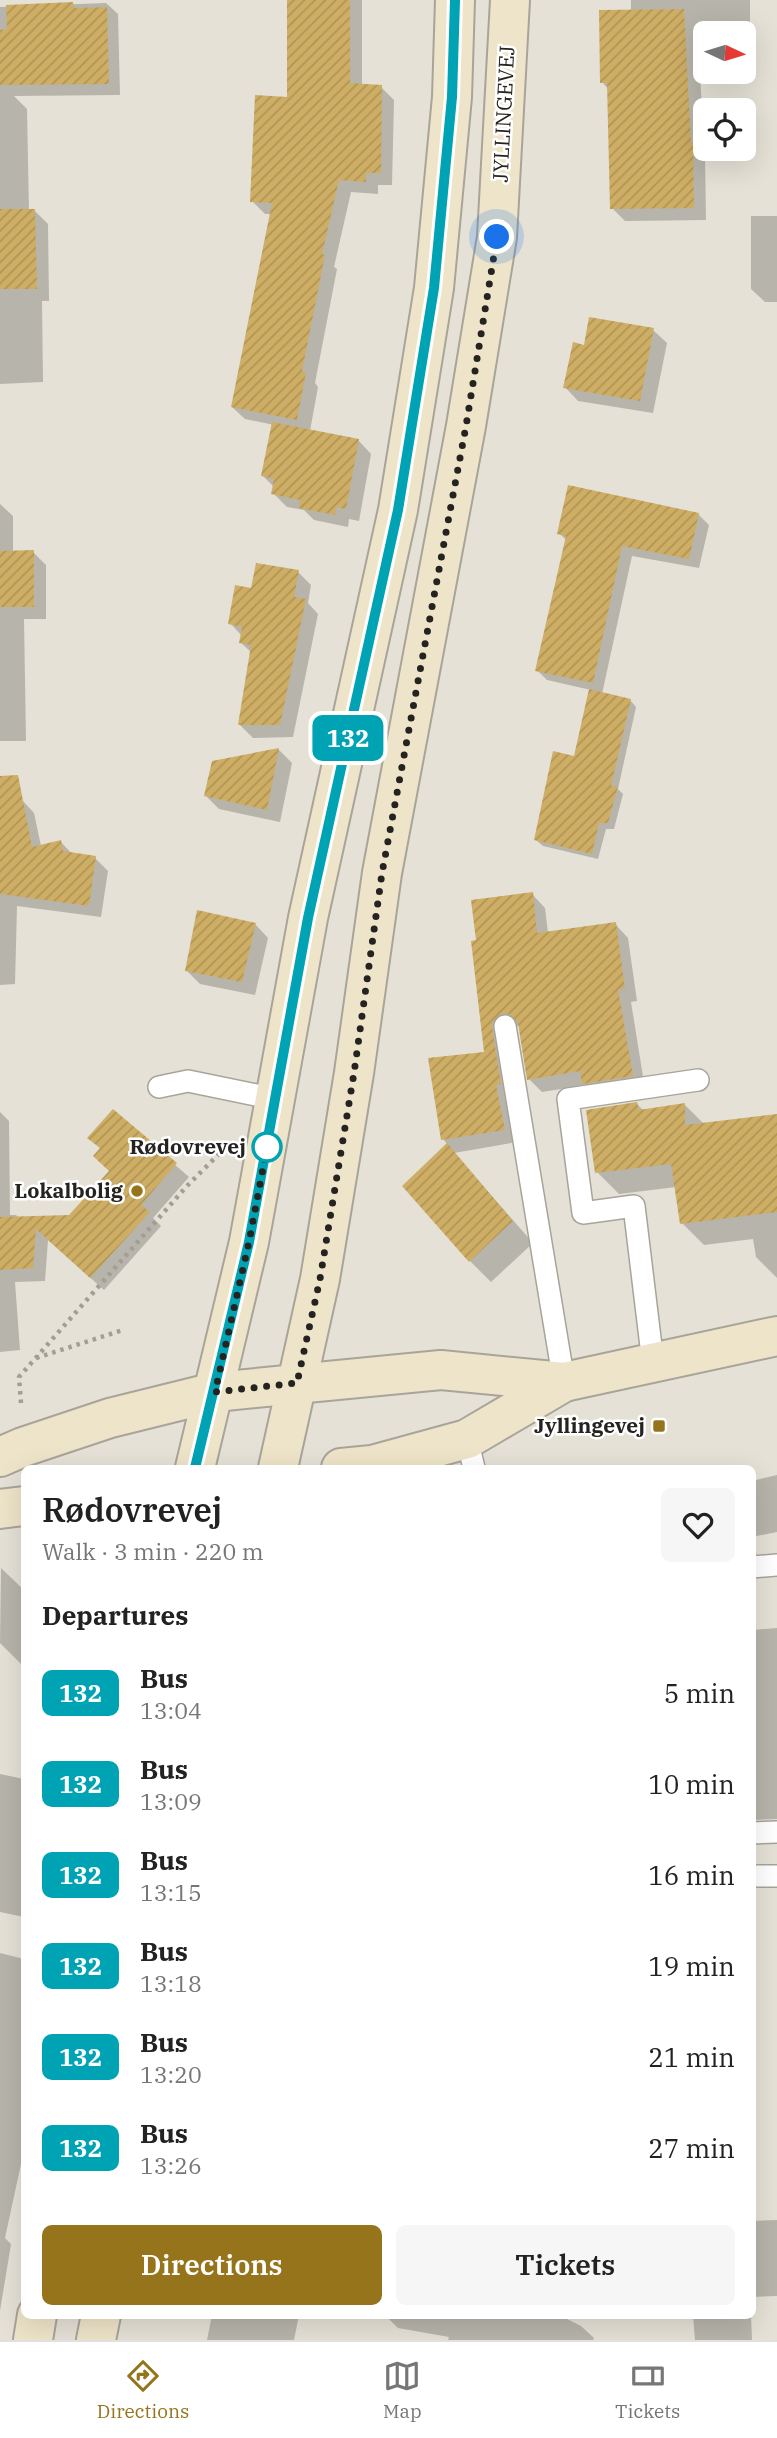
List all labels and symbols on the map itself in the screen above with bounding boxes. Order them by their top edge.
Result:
north arrow [693,21,756,84]
street label: JYLLINGEVEJ [485,45,521,183]
your location [479,219,514,254]
line badge: 132 [308,715,388,761]
place label: Rødovrevej [129,1132,246,1160]
marker: Rødovrevej [252,1132,282,1162]
place label: Lokalbolig [14,1176,124,1204]
marker: Lokalbolig [129,1183,145,1199]
place label: Jyllingevej [534,1411,645,1439]
marker: Jyllingevej [651,1418,667,1434]

